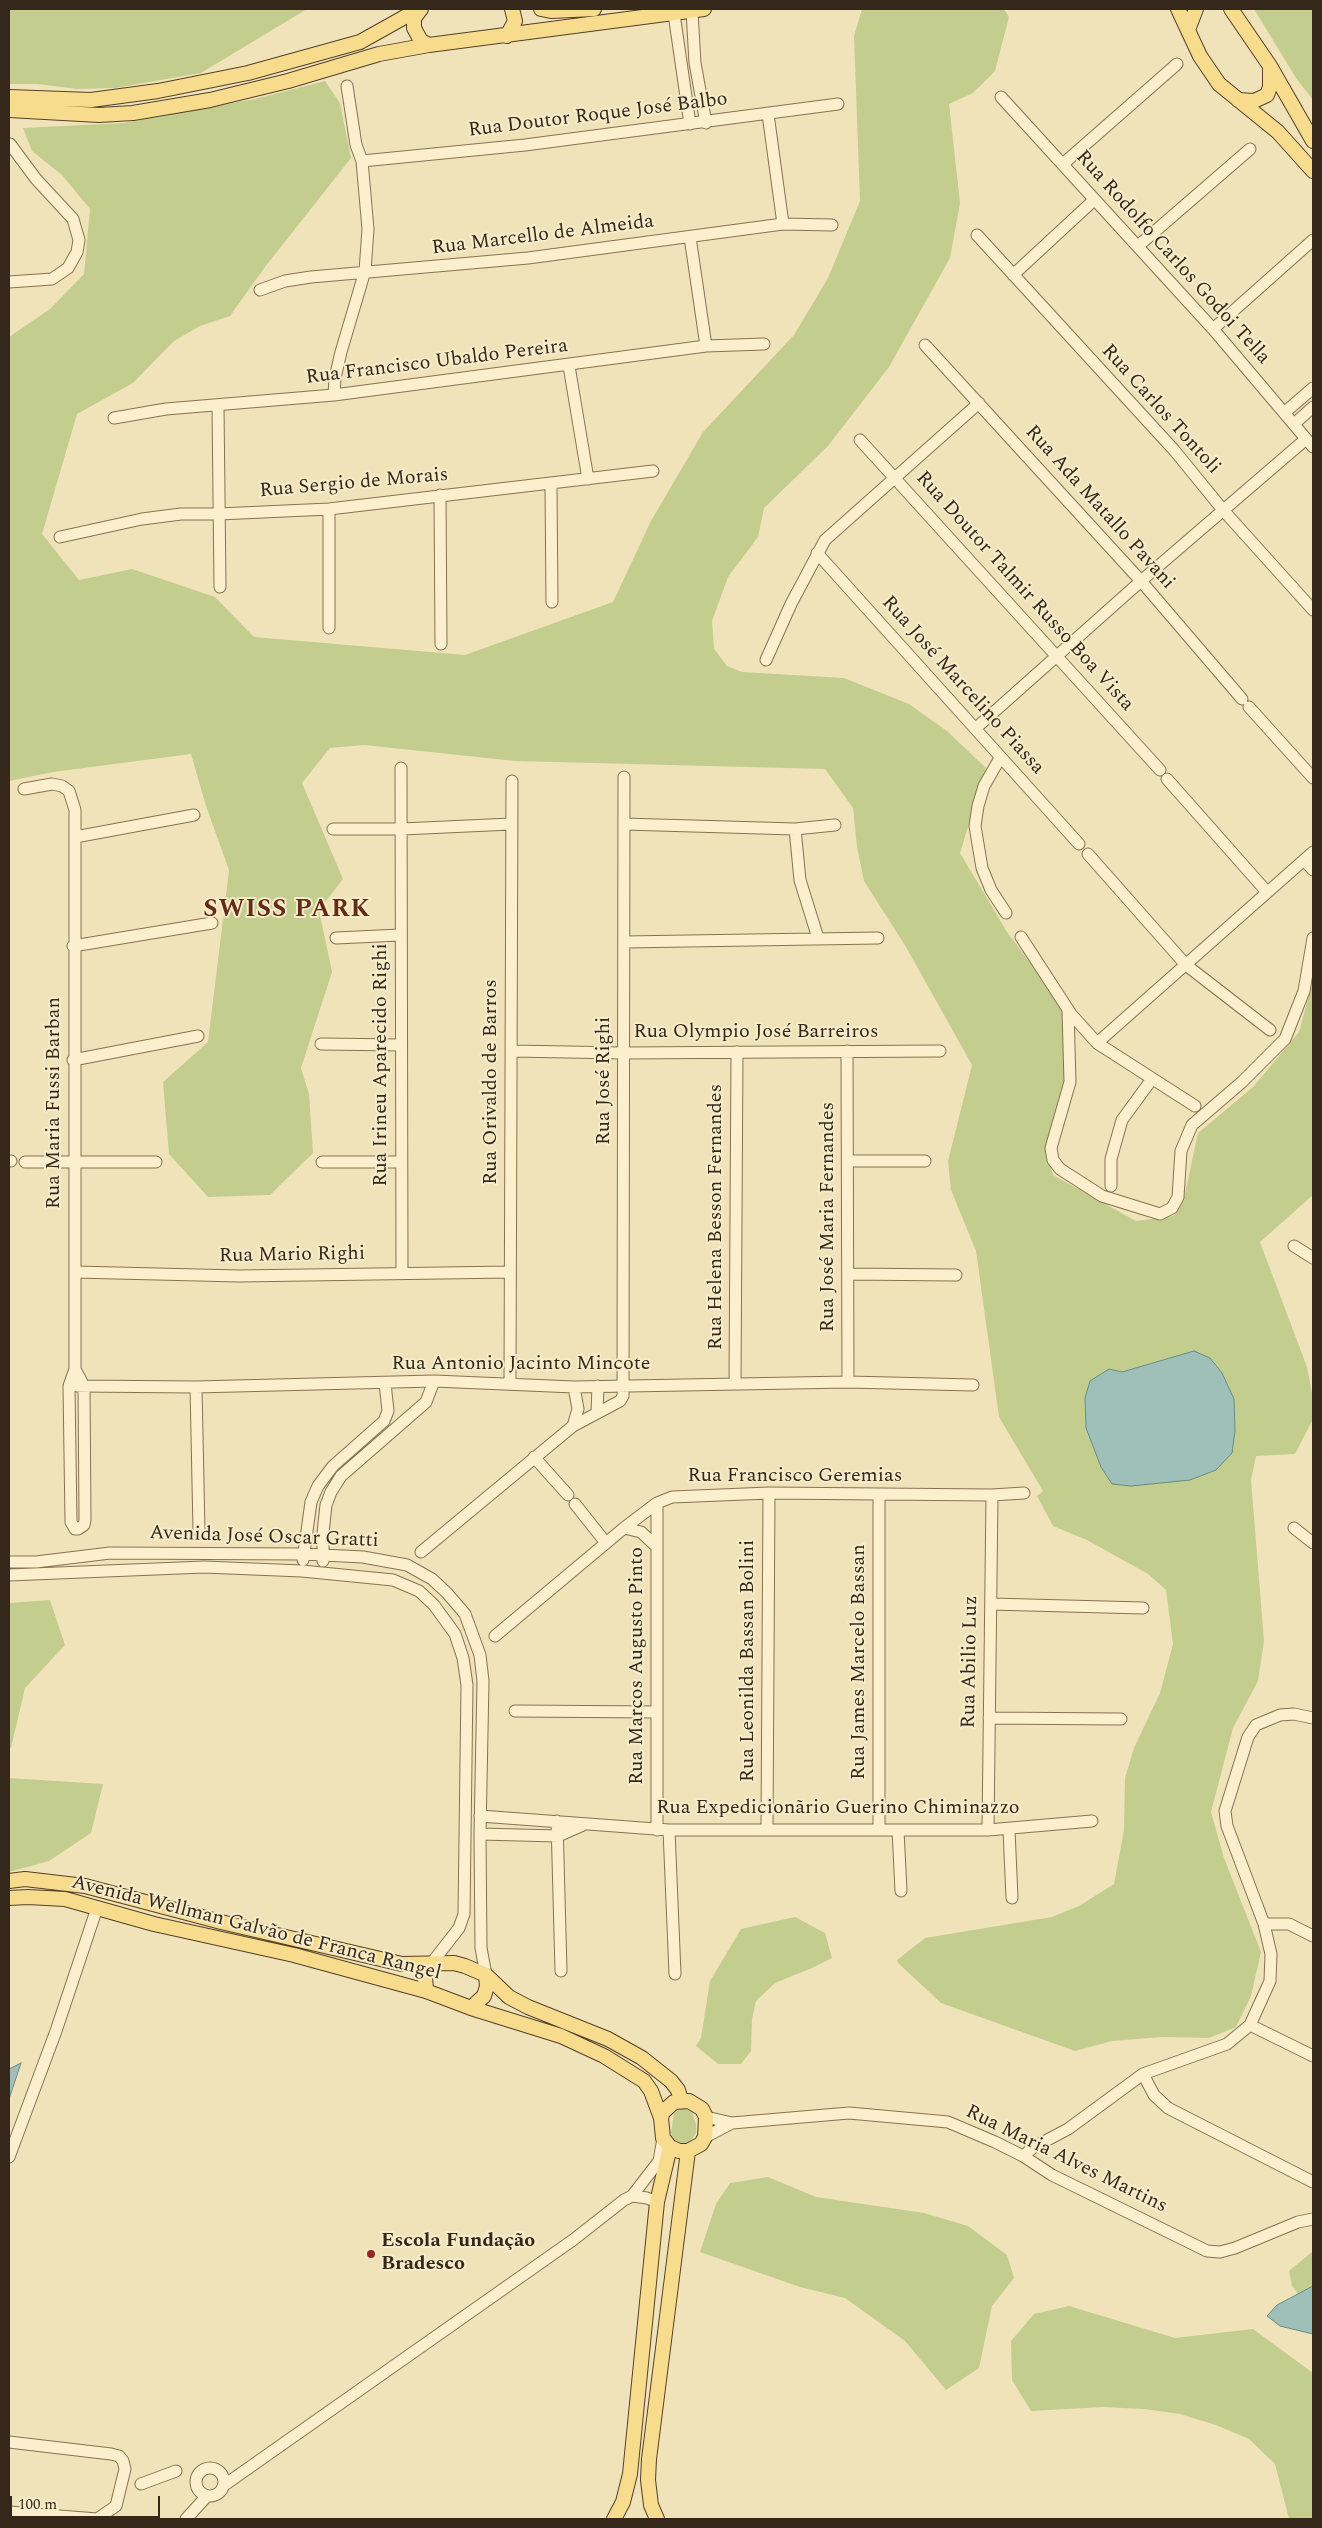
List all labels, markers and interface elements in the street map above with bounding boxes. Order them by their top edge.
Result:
street label: Rua Doutor Roque José Balbo [467,88,729,144]
street label: Rua Rodolfo Carlos Godoi Tella [1070,146,1274,370]
street label: Rua Marcello de Almeida [431,210,655,262]
street label: Rua Francisco Ubaldo Pereira [305,335,569,391]
street label: Rua Carlos Tontoli [1095,340,1225,480]
street label: Rua Ada Matallo Pavani [1019,421,1179,595]
street label: Rua Sergio de Morais [259,464,449,504]
street label: Rua Doutor Talmir Russo Boa Vista [910,467,1138,717]
street label: Rua José Marcelino Piassa [875,592,1049,780]
district label: SWISS PARK [202,896,372,926]
street label: Rua Irineu Aparecido Righi [370,943,394,1187]
street label: Rua Orivaldo de Barros [480,979,504,1185]
street label: Rua Maria Fussi Barban [43,997,67,1209]
street label: Rua José Righi [593,1017,617,1145]
street label: Rua Olympio José Barreiros [633,1021,879,1045]
street label: Rua Helena Besson Fernandes [705,1084,729,1350]
street label: Rua José Maria Fernandes [817,1102,841,1332]
street label: Rua Mario Righi [219,1243,365,1269]
street label: Rua Antonio Jacinto Mincote [392,1353,650,1377]
street label: Rua Francisco Geremias [688,1465,902,1489]
street label: Avenida José Oscar Gratti [149,1522,379,1554]
street label: Rua Leonilda Bassan Bolini [737,1540,761,1782]
street label: Rua James Marcelo Bassan [848,1544,872,1780]
street label: Rua Marcos Augusto Pinto [626,1547,650,1785]
street label: Rua Abilio Luz [958,1595,984,1729]
street label: Rua Expedicionãrio Guerino Chiminazzo [656,1797,1020,1821]
street label: Avenida Wellman Galvão de Franca Rangel [69,1871,443,1987]
street label: Rua Maria Alves Martins [961,2101,1171,2219]
place label: Escola Fundação Bradesco [381,2230,535,2277]
marker: Escola Fundação Bradesco [365,2248,377,2260]
scale bar [12,2486,162,2518]
text: 100 m [18,2493,57,2516]

